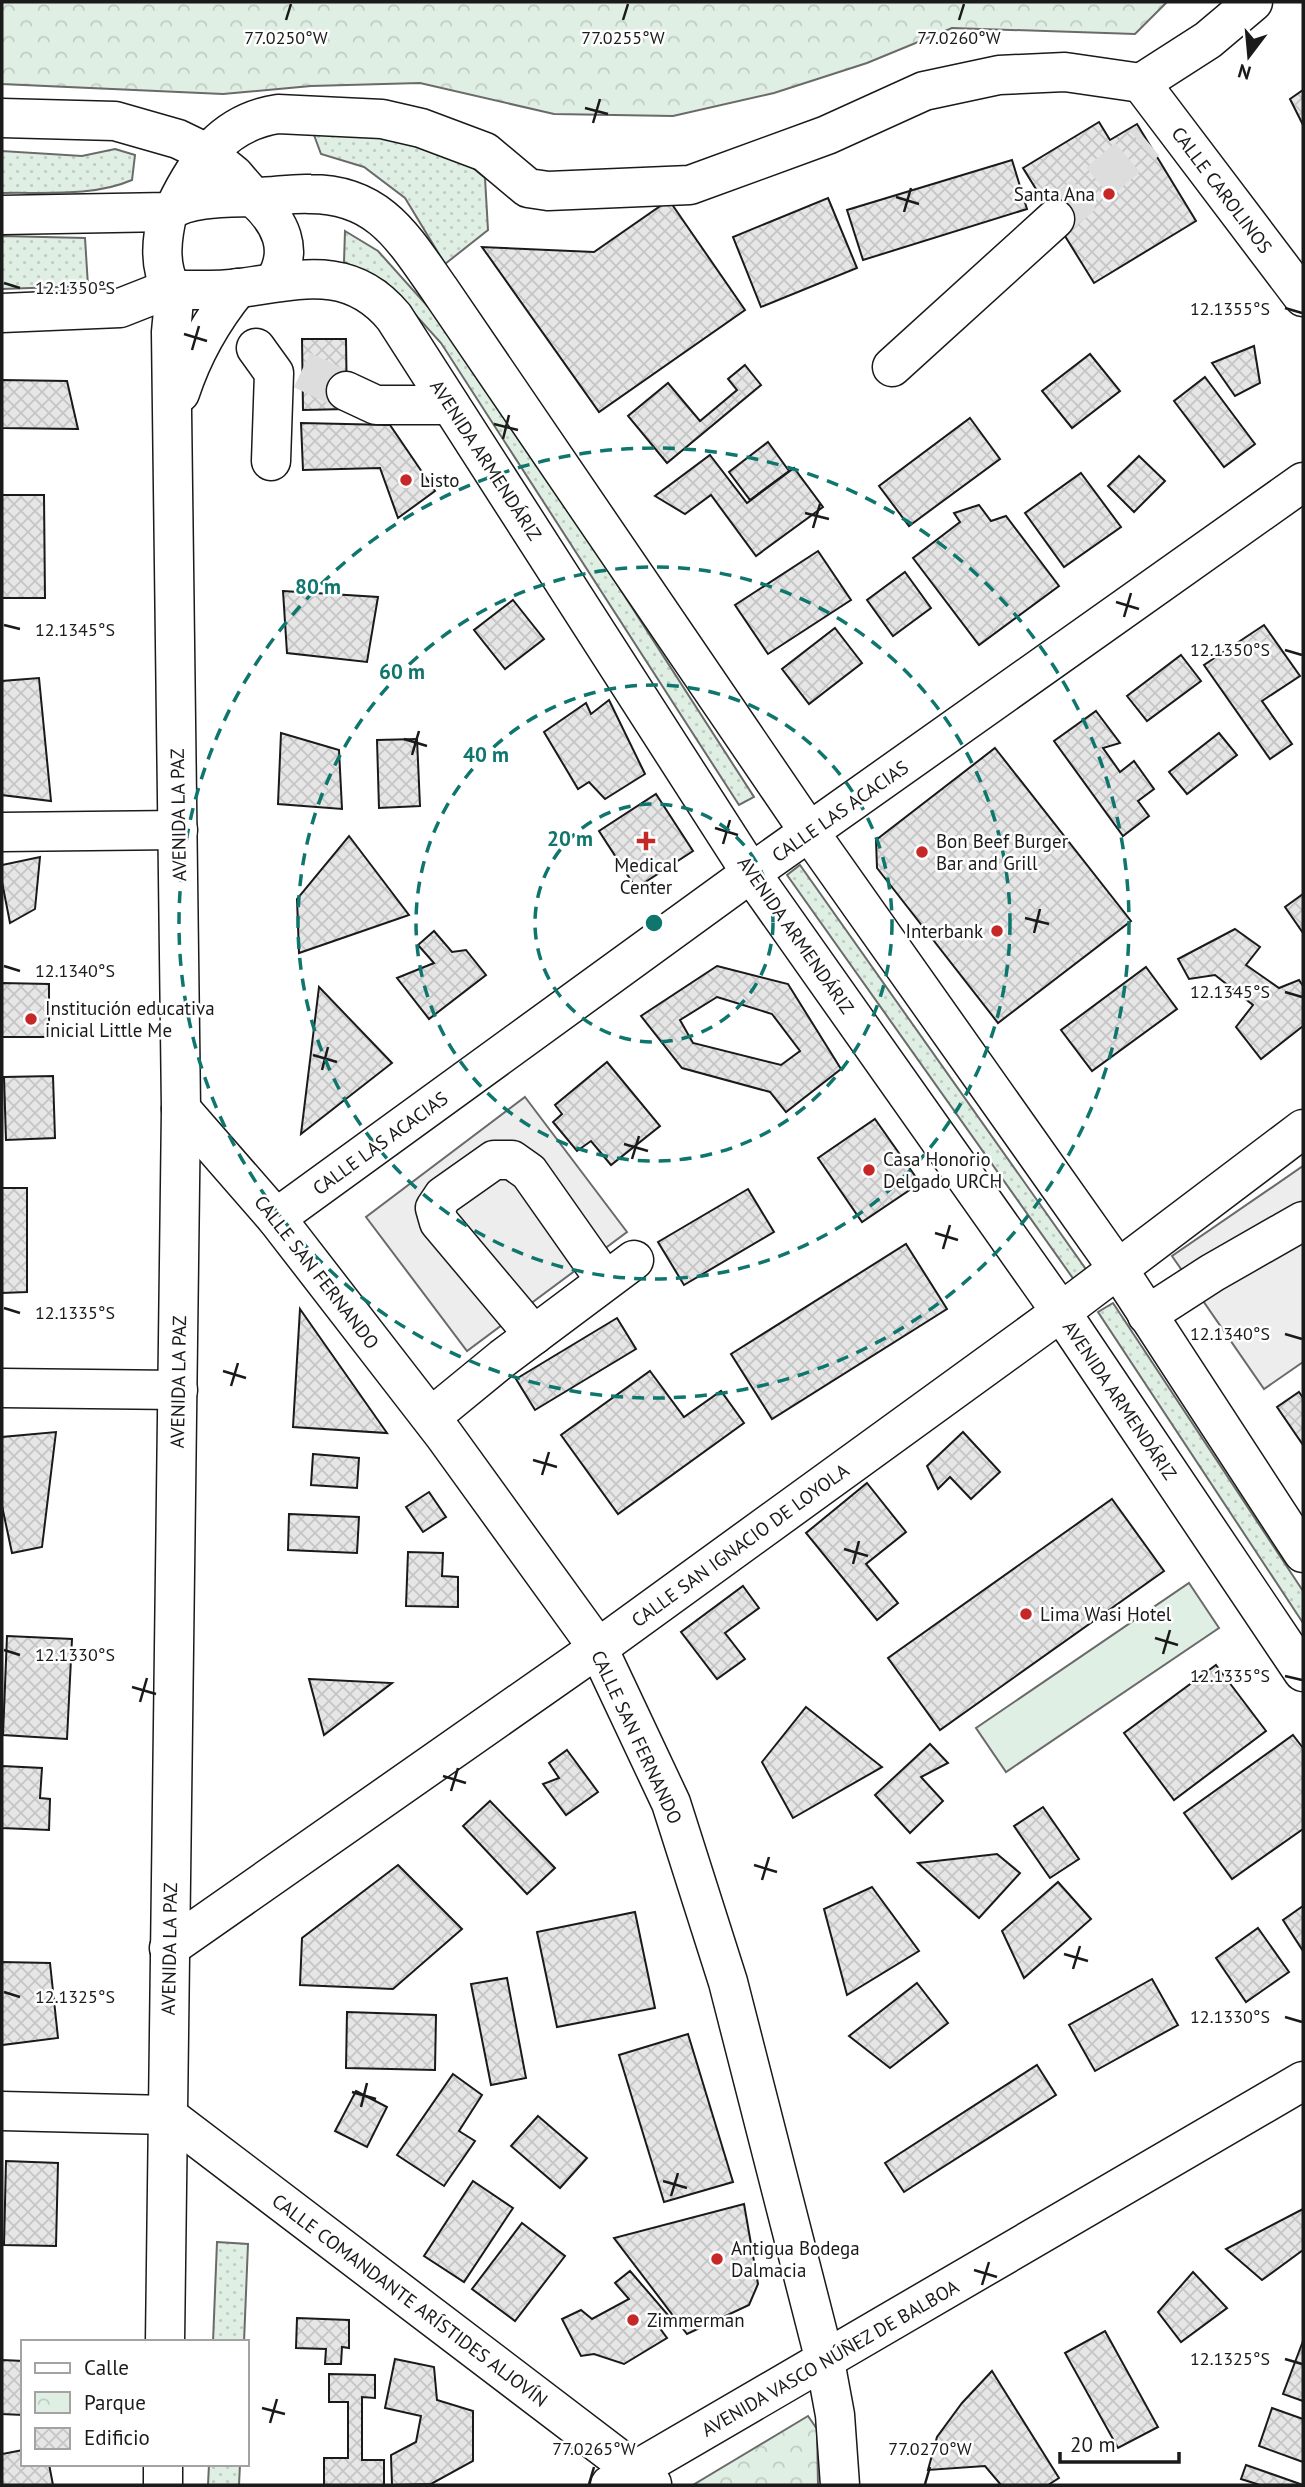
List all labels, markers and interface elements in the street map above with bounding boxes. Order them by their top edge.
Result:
north arrow [1214,21,1284,91]
text: 77.0250°W [244,26,328,49]
text: 77.0255°W [581,26,665,49]
text: 77.0260°W [917,26,1001,49]
text: N [1235,59,1254,86]
street label: CALLE CAROLINOS [1167,122,1277,258]
place label: Santa Ana [1014,182,1095,206]
marker: Santa Ana [1101,186,1117,202]
text: 12.1350°S [35,276,115,299]
text: 12.1355°S [1190,297,1270,320]
street label: AVENIDA ARMENDÁRIZ [425,375,547,545]
place label: Listo [420,468,459,492]
marker: Listo [398,472,414,488]
text: 80 m [295,573,341,600]
text: 12.1345°S [35,618,115,641]
text: 12.1350°S [1190,638,1270,661]
text: 60 m [379,658,425,685]
text: 40 m [463,741,509,768]
street label: AVENIDA LA PAZ [165,748,191,882]
street label: CALLE LAS ACACIAS [767,755,913,867]
text: 20 m [547,825,593,852]
place label: Bon Beef Burger Bar and Grill [936,829,1069,875]
marker: Medical Center [636,831,656,851]
marker: Bon Beef Burger Bar and Grill [914,844,930,860]
street label: AVENIDA ARMENDÁRIZ [733,852,859,1018]
place label: Medical Center [614,853,678,899]
centre of rings [642,911,666,935]
place label: Interbank [906,919,983,943]
marker: Interbank [989,923,1005,939]
text: 12.1340°S [35,959,115,982]
text: 12.1345°S [1190,980,1270,1003]
place label: Institución educativa inicial Little Me [45,996,215,1042]
marker: Institución educativa inicial Little Me [23,1011,39,1027]
street label: CALLE LAS ACACIAS [308,1086,452,1200]
place label: Casa Honorio Delgado URCH [883,1147,1002,1193]
marker: Casa Honorio Delgado URCH [861,1162,877,1178]
street label: CALLE SAN FERNANDO [249,1190,385,1354]
text: 12.1335°S [35,1301,115,1324]
street label: AVENIDA LA PAZ [165,1315,191,1449]
street label: AVENIDA ARMENDÁRIZ [1058,1316,1182,1484]
text: 12.1340°S [1190,1322,1270,1345]
street label: CALLE SAN IGNACIO DE LOYOLA [627,1458,853,1632]
place label: Lima Wasi Hotel [1040,1602,1172,1626]
marker: Lima Wasi Hotel [1018,1606,1034,1622]
text: 12.1330°S [35,1643,115,1666]
street label: CALLE SAN FERNANDO [586,1646,688,1828]
text: 12.1335°S [1190,1664,1270,1687]
street label: AVENIDA LA PAZ [156,1882,182,2016]
text: 12.1325°S [35,1985,115,2008]
text: 12.1330°S [1190,2005,1270,2028]
street label: CALLE COMANDANTE ARÍSTIDES ALJOVÍN [267,2188,553,2412]
place label: Antigua Bodega Dalmacia [731,2236,860,2282]
marker: Antigua Bodega Dalmacia [709,2251,725,2267]
street label: AVENIDA VASCO NÚÑEZ DE BALBOA [697,2274,963,2442]
place label: Zimmerman [647,2308,745,2332]
marker: Zimmerman [625,2312,641,2328]
legend [21,2340,248,2466]
text: 12.1325°S [1190,2347,1270,2370]
text: Calle [84,2354,129,2381]
text: Parque [84,2389,146,2416]
scale bar [1060,2420,1179,2464]
text: Edificio [84,2424,150,2451]
text: 20 m [1070,2431,1116,2458]
text: 77.0265°W [552,2437,636,2460]
text: 77.0270°W [888,2437,972,2460]

